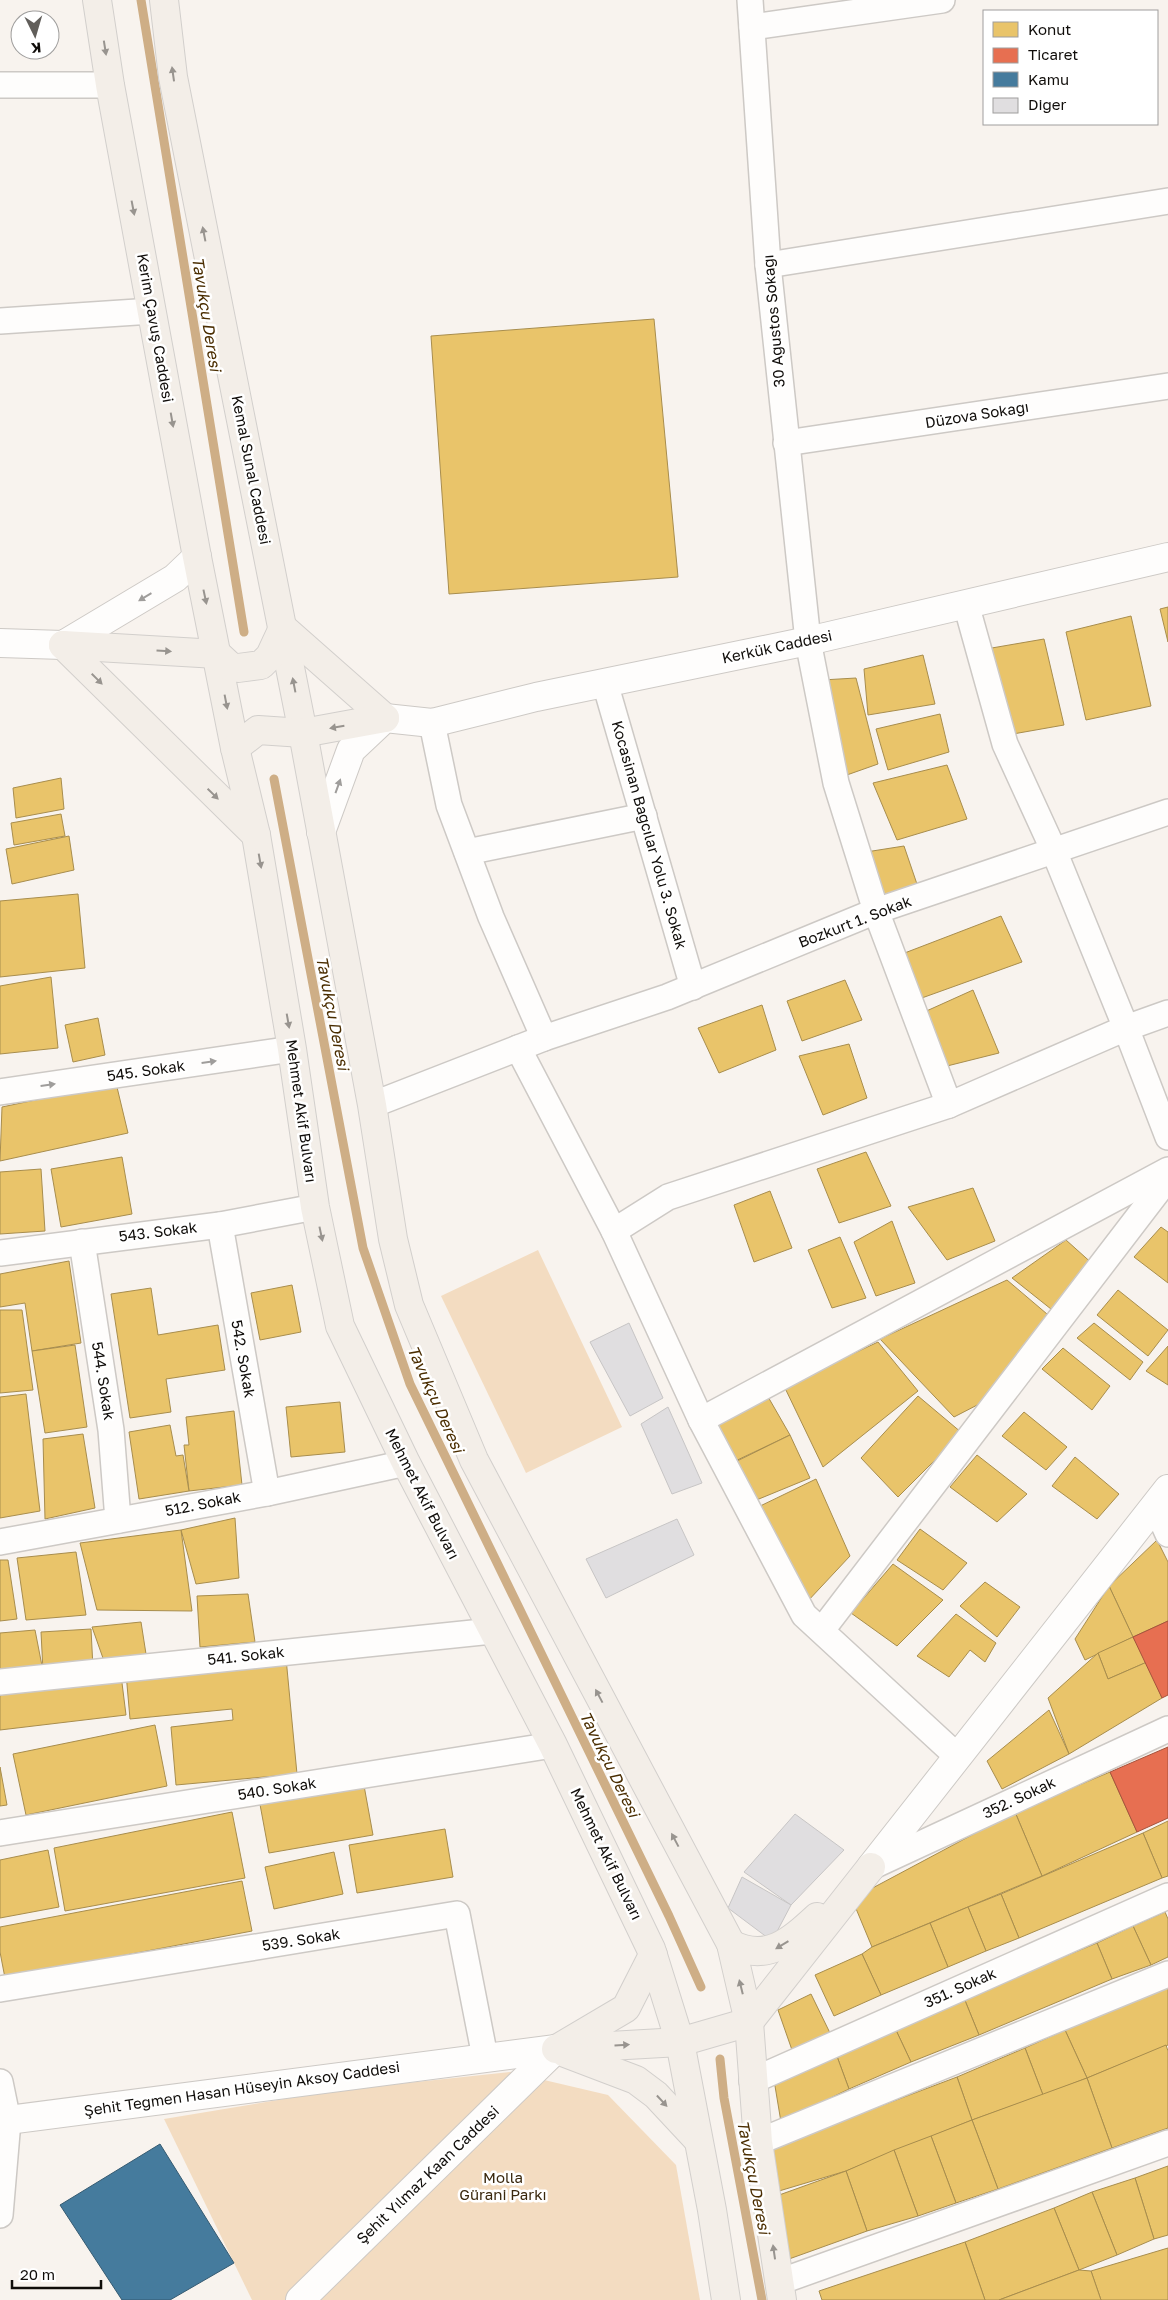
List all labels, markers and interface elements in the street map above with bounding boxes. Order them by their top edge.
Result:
north arrow [10,10,60,60]
legend [983,10,1158,125]
text: Konut [1028,20,1071,38]
text: K [30,40,42,57]
one-way arrow [101,41,109,57]
text: Ticaret [1028,45,1078,63]
one-way arrow [168,66,176,82]
text: Kamu [1028,70,1069,88]
text: Diğer [1028,95,1066,113]
one-way arrow [130,201,138,217]
one-way arrow [200,226,208,241]
street label: Kerim Çavuş Caddesi [134,252,178,404]
street label: 30 Ağustos Sokağı [758,254,788,388]
water label: Tavukçu Deresi [188,255,226,374]
street label: Kemal Sunal Caddesi [229,394,275,546]
street label: Düzova Sokağı [924,397,1030,431]
one-way arrow [169,412,177,428]
one-way arrow [201,589,209,604]
one-way arrow [138,592,151,601]
street label: Kerkük Caddesi [720,626,834,666]
one-way arrow [156,648,172,656]
one-way arrow [91,673,103,685]
one-way arrow [289,677,297,693]
one-way arrow [223,695,231,711]
street label: Kocasinan Bağcılar Yolu 3. Sokak [609,718,691,952]
one-way arrow [328,723,344,731]
one-way arrow [335,779,342,794]
one-way arrow [206,788,218,800]
one-way arrow [257,854,265,870]
street label: Bozkurt 1. Sokak [796,891,914,951]
water label: Tavukçu Deresi [312,954,354,1073]
one-way arrow [284,1014,292,1030]
street label: Mehmet Akif Bulvarı [283,1038,321,1184]
street label: 545. Sokak [106,1056,187,1084]
one-way arrow [201,1057,217,1065]
one-way arrow [41,1081,57,1089]
street label: 543. Sokak [118,1217,199,1245]
one-way arrow [317,1226,325,1242]
street label: 542. Sokak [228,1319,260,1400]
street label: 544. Sokak [89,1340,119,1422]
water label: Tavukçu Deresi [403,1342,469,1457]
street label: Mehmet Akif Bulvarı [382,1425,464,1562]
street label: 512. Sokak [163,1487,243,1519]
street label: 541. Sokak [207,1642,286,1668]
one-way arrow [595,1689,603,1703]
water label: Tavukçu Deresi [576,1708,645,1822]
street label: 352. Sokak [979,1772,1058,1822]
street label: 540. Sokak [236,1773,318,1803]
street label: Mehmet Akif Bulvarı [567,1785,647,1922]
one-way arrow [671,1832,679,1847]
street label: 539. Sokak [261,1924,342,1954]
one-way arrow [775,1940,788,1949]
street label: 351. Sokak [921,1963,999,2011]
one-way arrow [737,1979,745,1994]
one-way arrow [615,2041,631,2049]
street label: Şehit Teğmen Hasan Hüseyin Aksoy Caddesi [83,2057,401,2119]
one-way arrow [656,2095,668,2107]
street label: Şehit Yılmaz Kaan Caddesi [352,2102,502,2247]
water label: Tavukçu Deresi [733,2118,775,2237]
park label: Molla Gürani Parkı [459,2168,547,2203]
one-way arrow [770,2244,778,2260]
scale bar [12,2258,101,2290]
text: 20 m [20,2265,55,2283]

